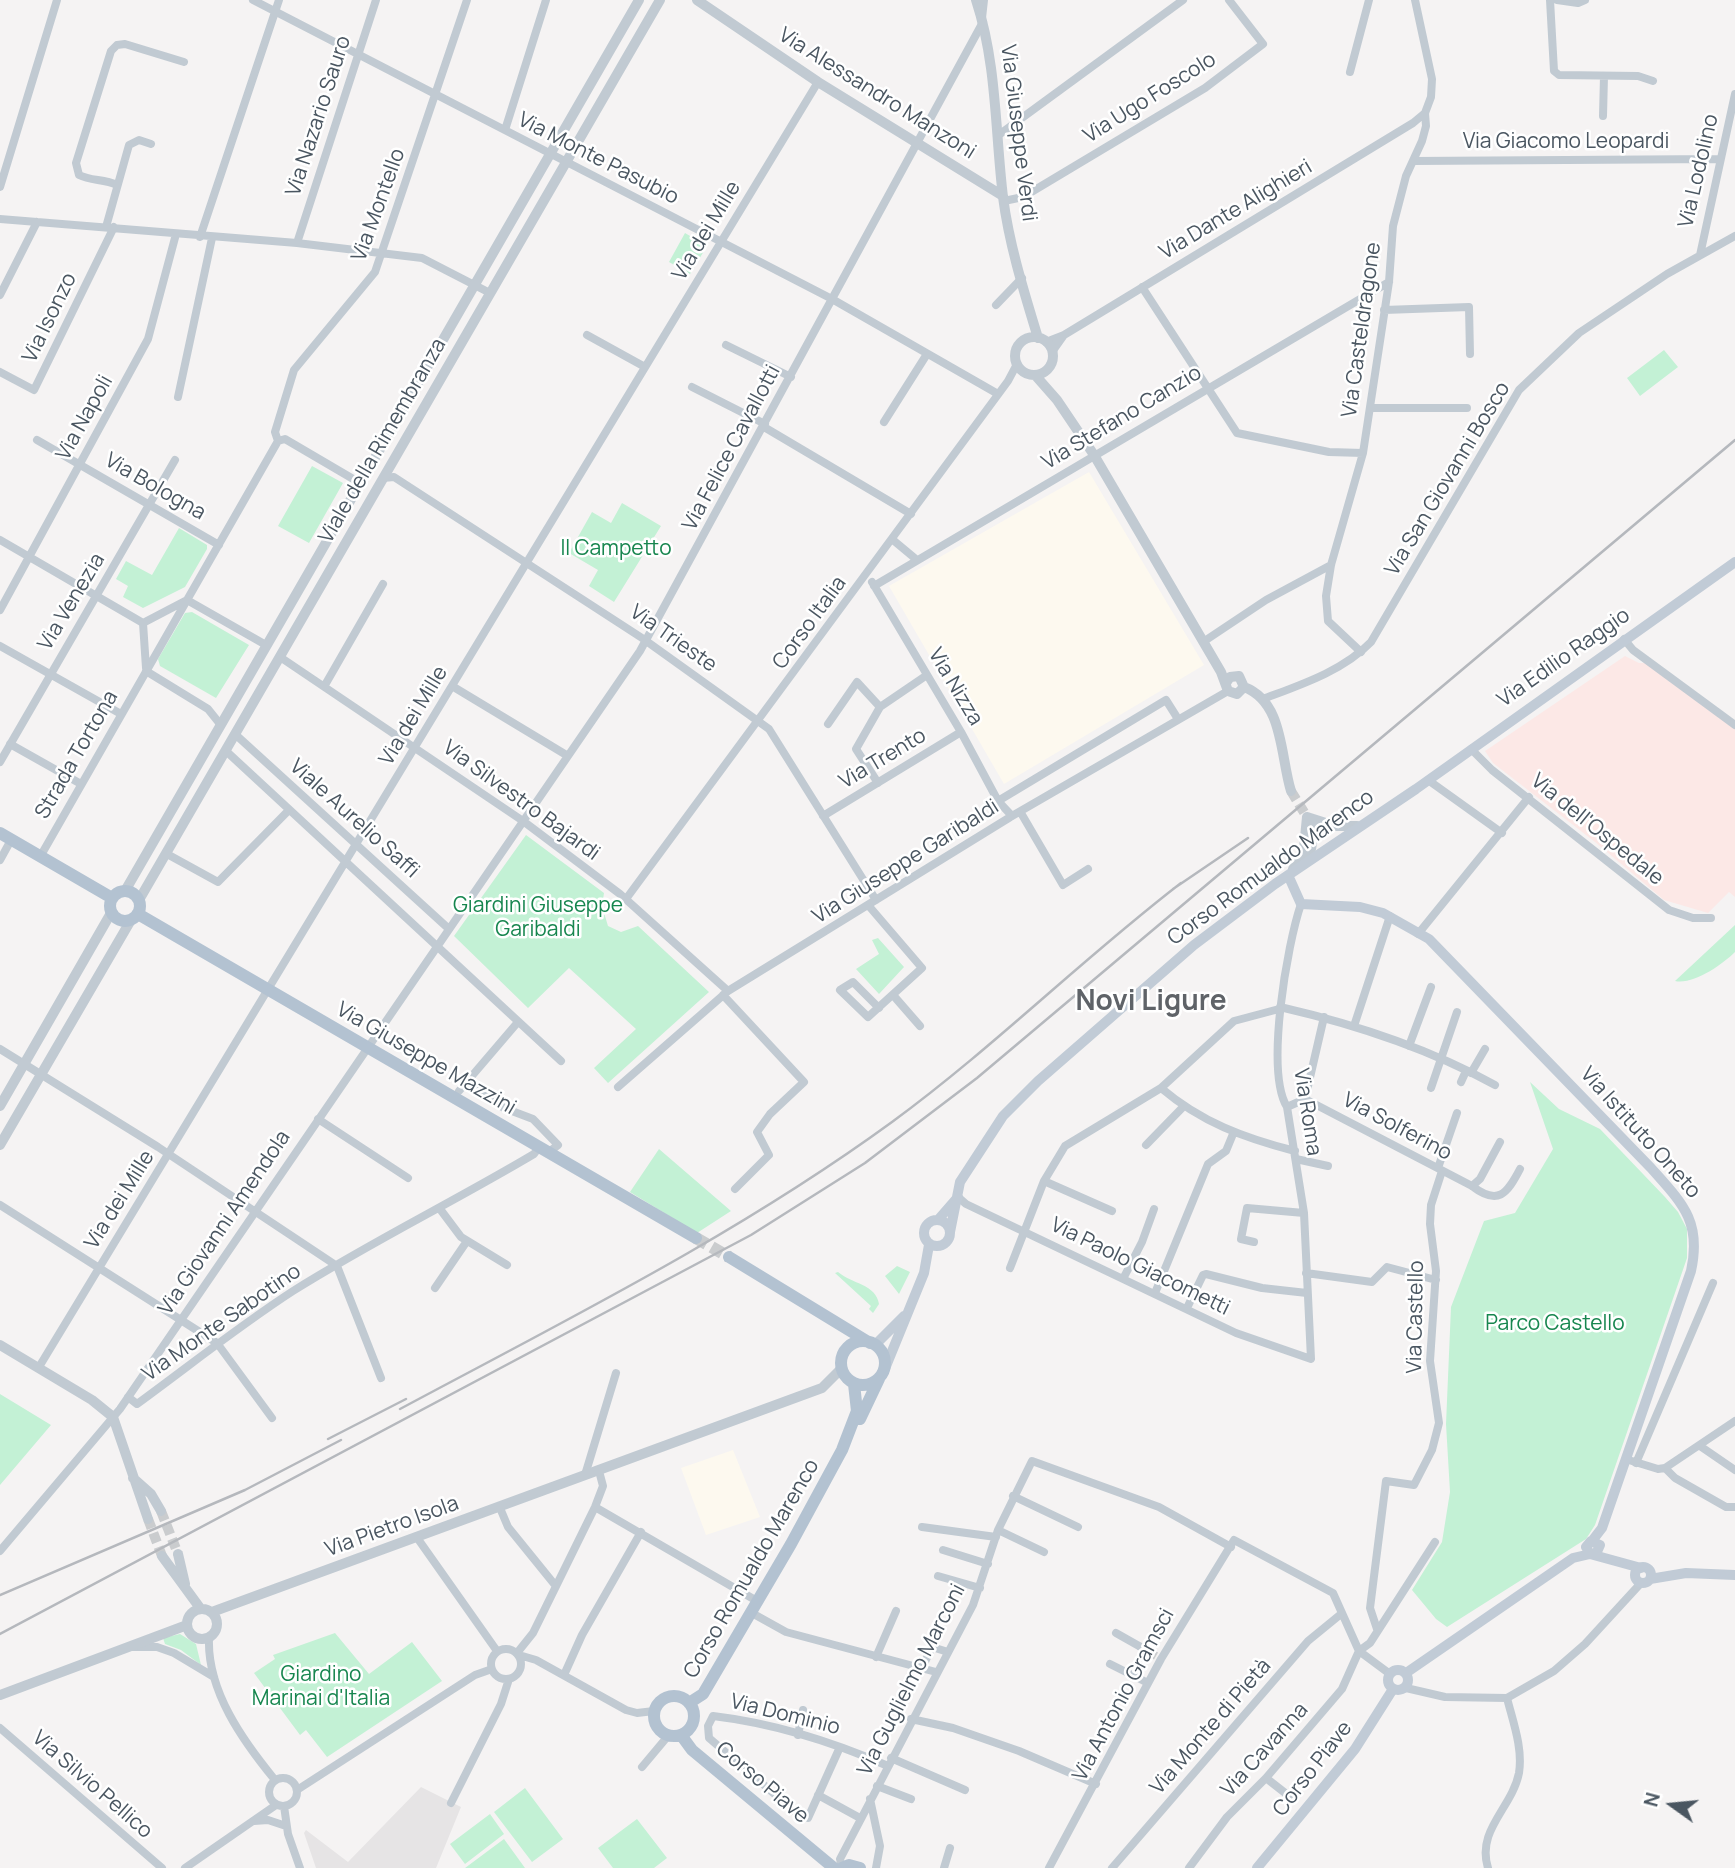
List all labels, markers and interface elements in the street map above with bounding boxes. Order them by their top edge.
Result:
street label: Via Alessandro Manzoni [774,23,980,165]
street label: Via Nazario Sauro [281,33,357,199]
street label: Via Giuseppe Verdi [995,43,1041,223]
street label: Via Ugo Foscolo [1079,47,1221,149]
street label: Via Monte Pasubio [513,108,683,210]
street label: Via Lodolino [1674,112,1724,230]
street label: Via Giacomo Leopardi [1463,129,1669,155]
street label: Via Montello [347,145,411,265]
street label: Via Dante Alighieri [1155,155,1317,265]
street label: Via dei Mille [667,177,747,285]
street label: Via Casteldragone [1337,241,1387,419]
street label: Via Isonzo [18,269,82,367]
street label: Viale della Rimembranza [314,334,452,548]
street label: Via Stefano Canzio [1038,360,1206,476]
street label: Via Felice Cavallotti [678,361,786,535]
street label: Via Napoli [51,371,119,465]
street label: Via San Giovanni Bosco [1380,377,1516,581]
street label: Via Bologna [100,448,210,526]
park label: Il Campetto [560,536,672,562]
street label: Via Venezia [33,549,111,655]
street label: Corso Italia [768,572,852,674]
street label: Via Trieste [625,600,721,678]
street label: Via Edilio Raggio [1493,603,1635,713]
street label: Via Nizza [922,644,988,730]
street label: Via dei Mille [374,662,454,770]
street label: Strada Tortona [30,686,124,824]
street label: Via Trento [835,723,931,795]
street label: Via Silvestro Bajardi [438,736,604,866]
street label: Viale Aurelio Saffi [284,754,424,884]
street label: Via dell'Ospedale [1525,769,1669,891]
street label: Corso Romualdo Marenco [1163,785,1379,951]
street label: Via Giuseppe Garibaldi [808,794,1004,930]
park label: Giardini Giuseppe Garibaldi [453,893,623,943]
district label: Novi Ligure [1075,985,1227,1019]
street label: Via Giuseppe Mazzini [332,997,520,1121]
street label: Via Istituto Oneto [1574,1062,1706,1204]
street label: Via Roma [1288,1066,1326,1158]
street label: Via Solferino [1338,1088,1456,1166]
street label: Via Giovanni Amendola [154,1126,296,1320]
street label: Via dei Mille [80,1146,160,1254]
street label: Via Paolo Giacometti [1046,1213,1234,1321]
street label: Via Monte Sabotino [138,1259,306,1387]
street label: Via Castello [1402,1260,1430,1374]
park label: Parco Castello [1485,1311,1625,1337]
street label: Corso Romualdo Marenco [679,1455,825,1683]
street label: Via Pietro Isola [322,1491,462,1563]
street label: Via Guglielmo Marconi [853,1580,971,1780]
street label: Via Antonio Gramsci [1068,1604,1180,1786]
street label: Via Monte di Pietà [1145,1654,1277,1800]
park label: Giardino Marinai d'Italia [252,1662,390,1712]
street label: Via Dominio [728,1689,842,1741]
street label: Via Cavanna [1216,1698,1314,1802]
street label: Corso Piave [1268,1716,1358,1822]
street label: Via Silvio Pellico [27,1726,157,1844]
street label: Corso Piave [710,1737,814,1829]
north arrow [1637,1770,1707,1840]
text: N [1637,1790,1666,1810]

